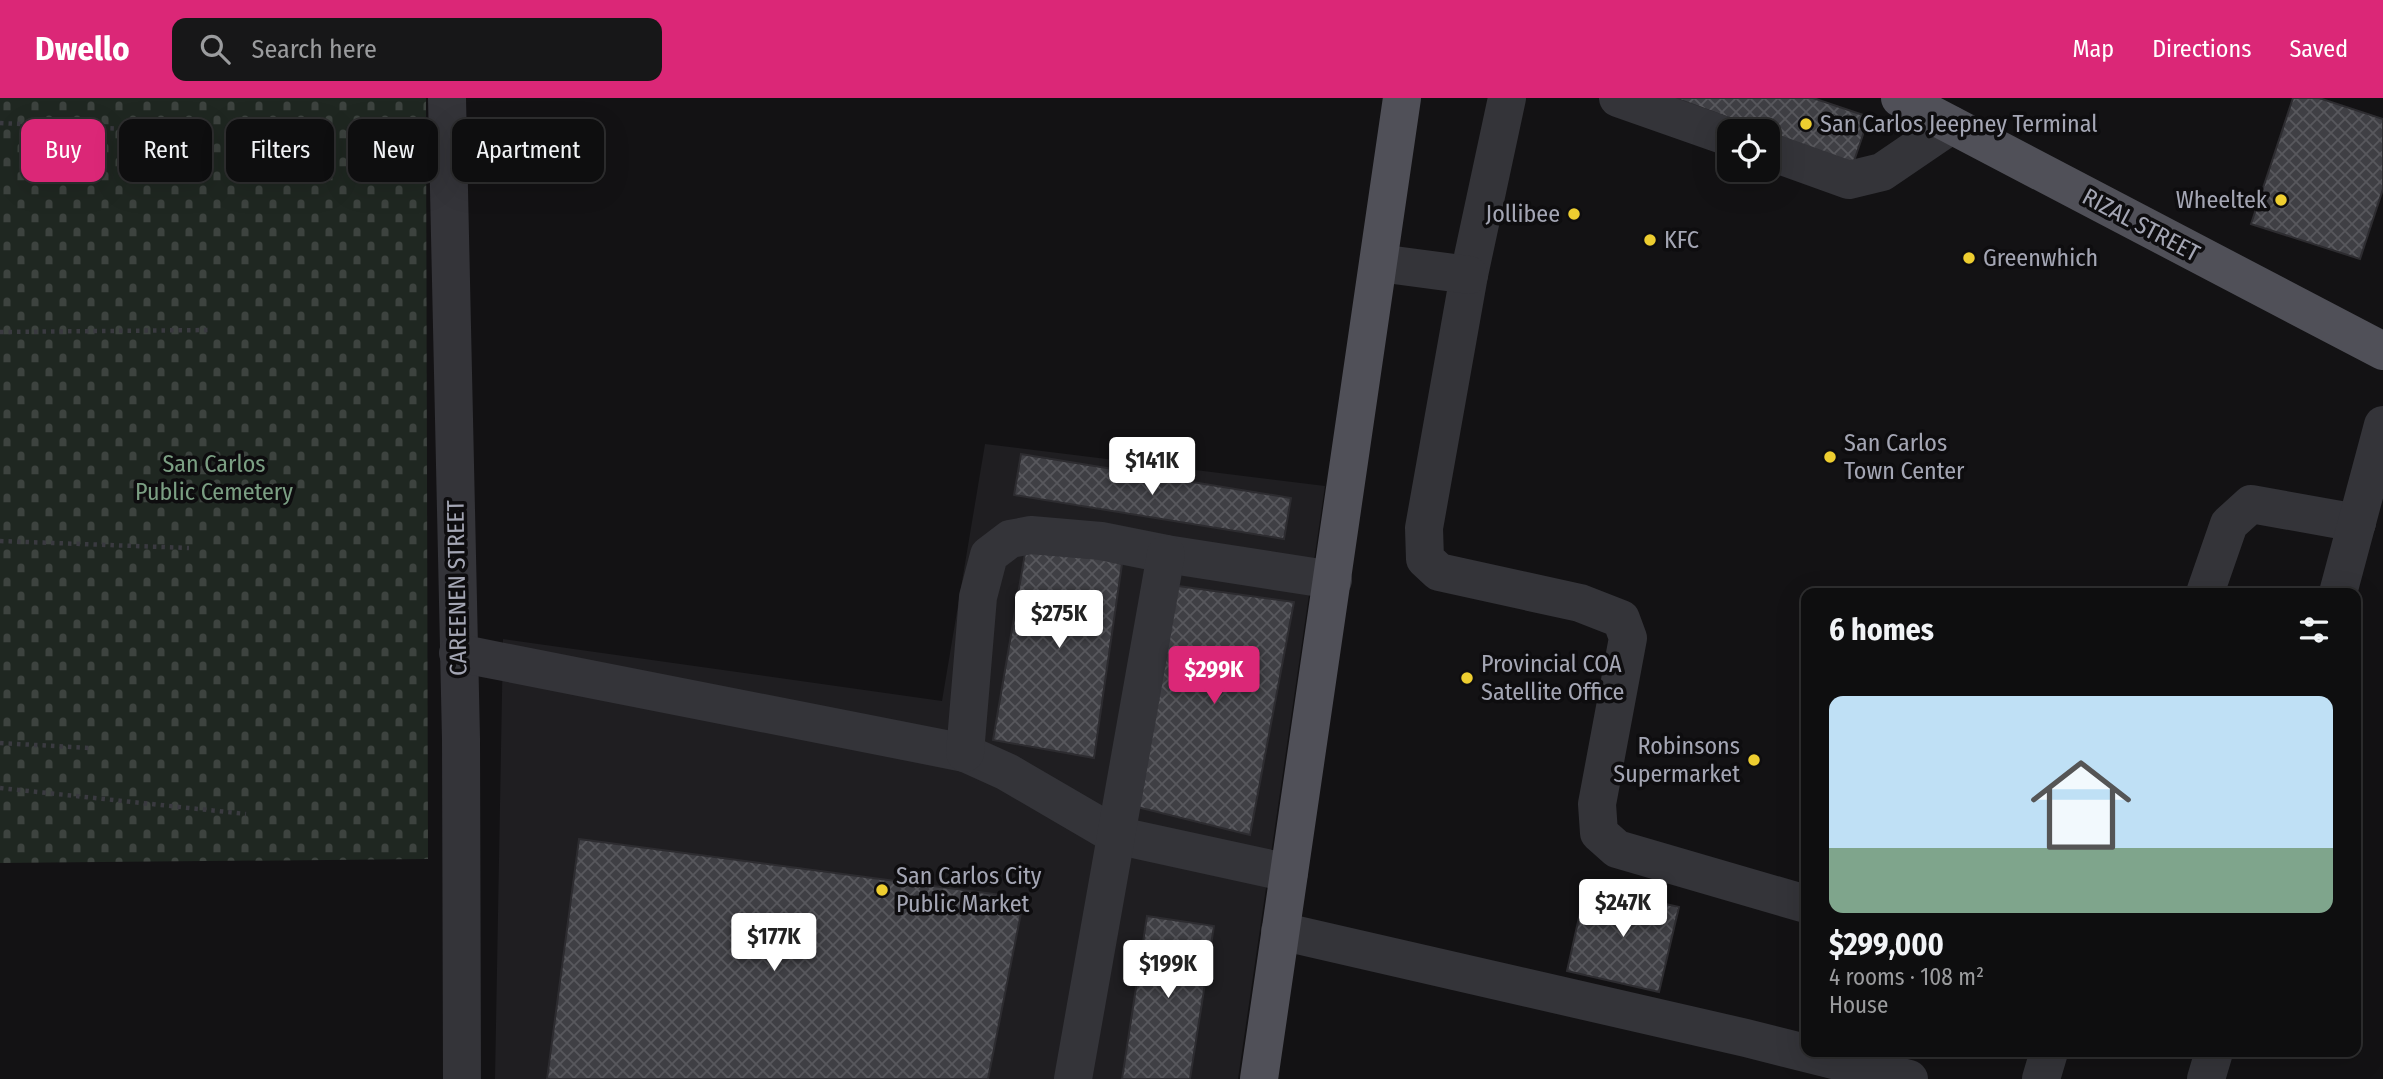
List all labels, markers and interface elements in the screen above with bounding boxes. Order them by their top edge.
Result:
search box [172,18,662,81]
text: Dwello [35,29,130,69]
icon: search [196,30,234,68]
text: Search here [252,34,377,65]
text: Map [2073,35,2114,63]
text: Directions [2152,35,2251,63]
text: Saved [2289,35,2348,63]
place label: San Carlos Jeepney Terminal [1820,110,2098,138]
marker: San Carlos Jeepney Terminal [1798,116,1814,132]
chip: Buy [21,119,105,182]
chip: Rent [119,119,212,182]
chip: Filters [226,119,334,182]
chip: New [348,119,438,182]
chip: Apartment [452,119,604,182]
map controls [1717,119,1780,182]
button: locate [1717,119,1780,182]
street label: RIZAL STREET [2078,182,2204,268]
place label: Wheeltek [2176,186,2268,214]
marker: Wheeltek [2273,192,2289,208]
place label: Jollibee [1486,200,1560,228]
marker: Jollibee [1566,206,1582,222]
place label: KFC [1664,226,1699,254]
marker: KFC [1642,232,1658,248]
place label: Greenwhich [1983,244,2098,272]
marker: Greenwhich [1961,250,1977,266]
place label: San Carlos Town Center [1844,429,1965,485]
pin: $141K [1103,438,1201,497]
text: $141K [1125,446,1179,474]
marker: San Carlos Town Center [1822,449,1838,465]
park label: San Carlos Public Cemetery [135,450,293,506]
street label: CAREENEN STREET [441,500,473,676]
pin: $275K [1010,590,1108,650]
text: $275K [1031,599,1087,627]
icon: filters [2295,611,2333,649]
text: 6 homes [1829,612,1934,648]
pin: $299K [1165,646,1263,706]
place label: Provincial COA Satellite Office [1481,650,1624,706]
text: $299K [1185,655,1243,683]
marker: Provincial COA Satellite Office [1459,670,1475,686]
place label: Robinsons Supermarket [1613,732,1740,788]
icon: home [2018,742,2144,868]
marker: Robinsons Supermarket [1746,752,1762,768]
place label: San Carlos City Public Market [896,862,1042,918]
pin: $247K [1574,880,1672,939]
marker: San Carlos City Public Market [874,882,890,898]
text: $247K [1595,888,1651,916]
pin: $177K [725,914,823,973]
text: $177K [747,922,801,950]
text: $299,000 [1829,927,1944,963]
pin: $199K [1119,940,1217,1000]
text: $199K [1139,949,1197,977]
text: 4 rooms · 108 m² [1829,963,1984,991]
text: House [1829,991,1888,1019]

